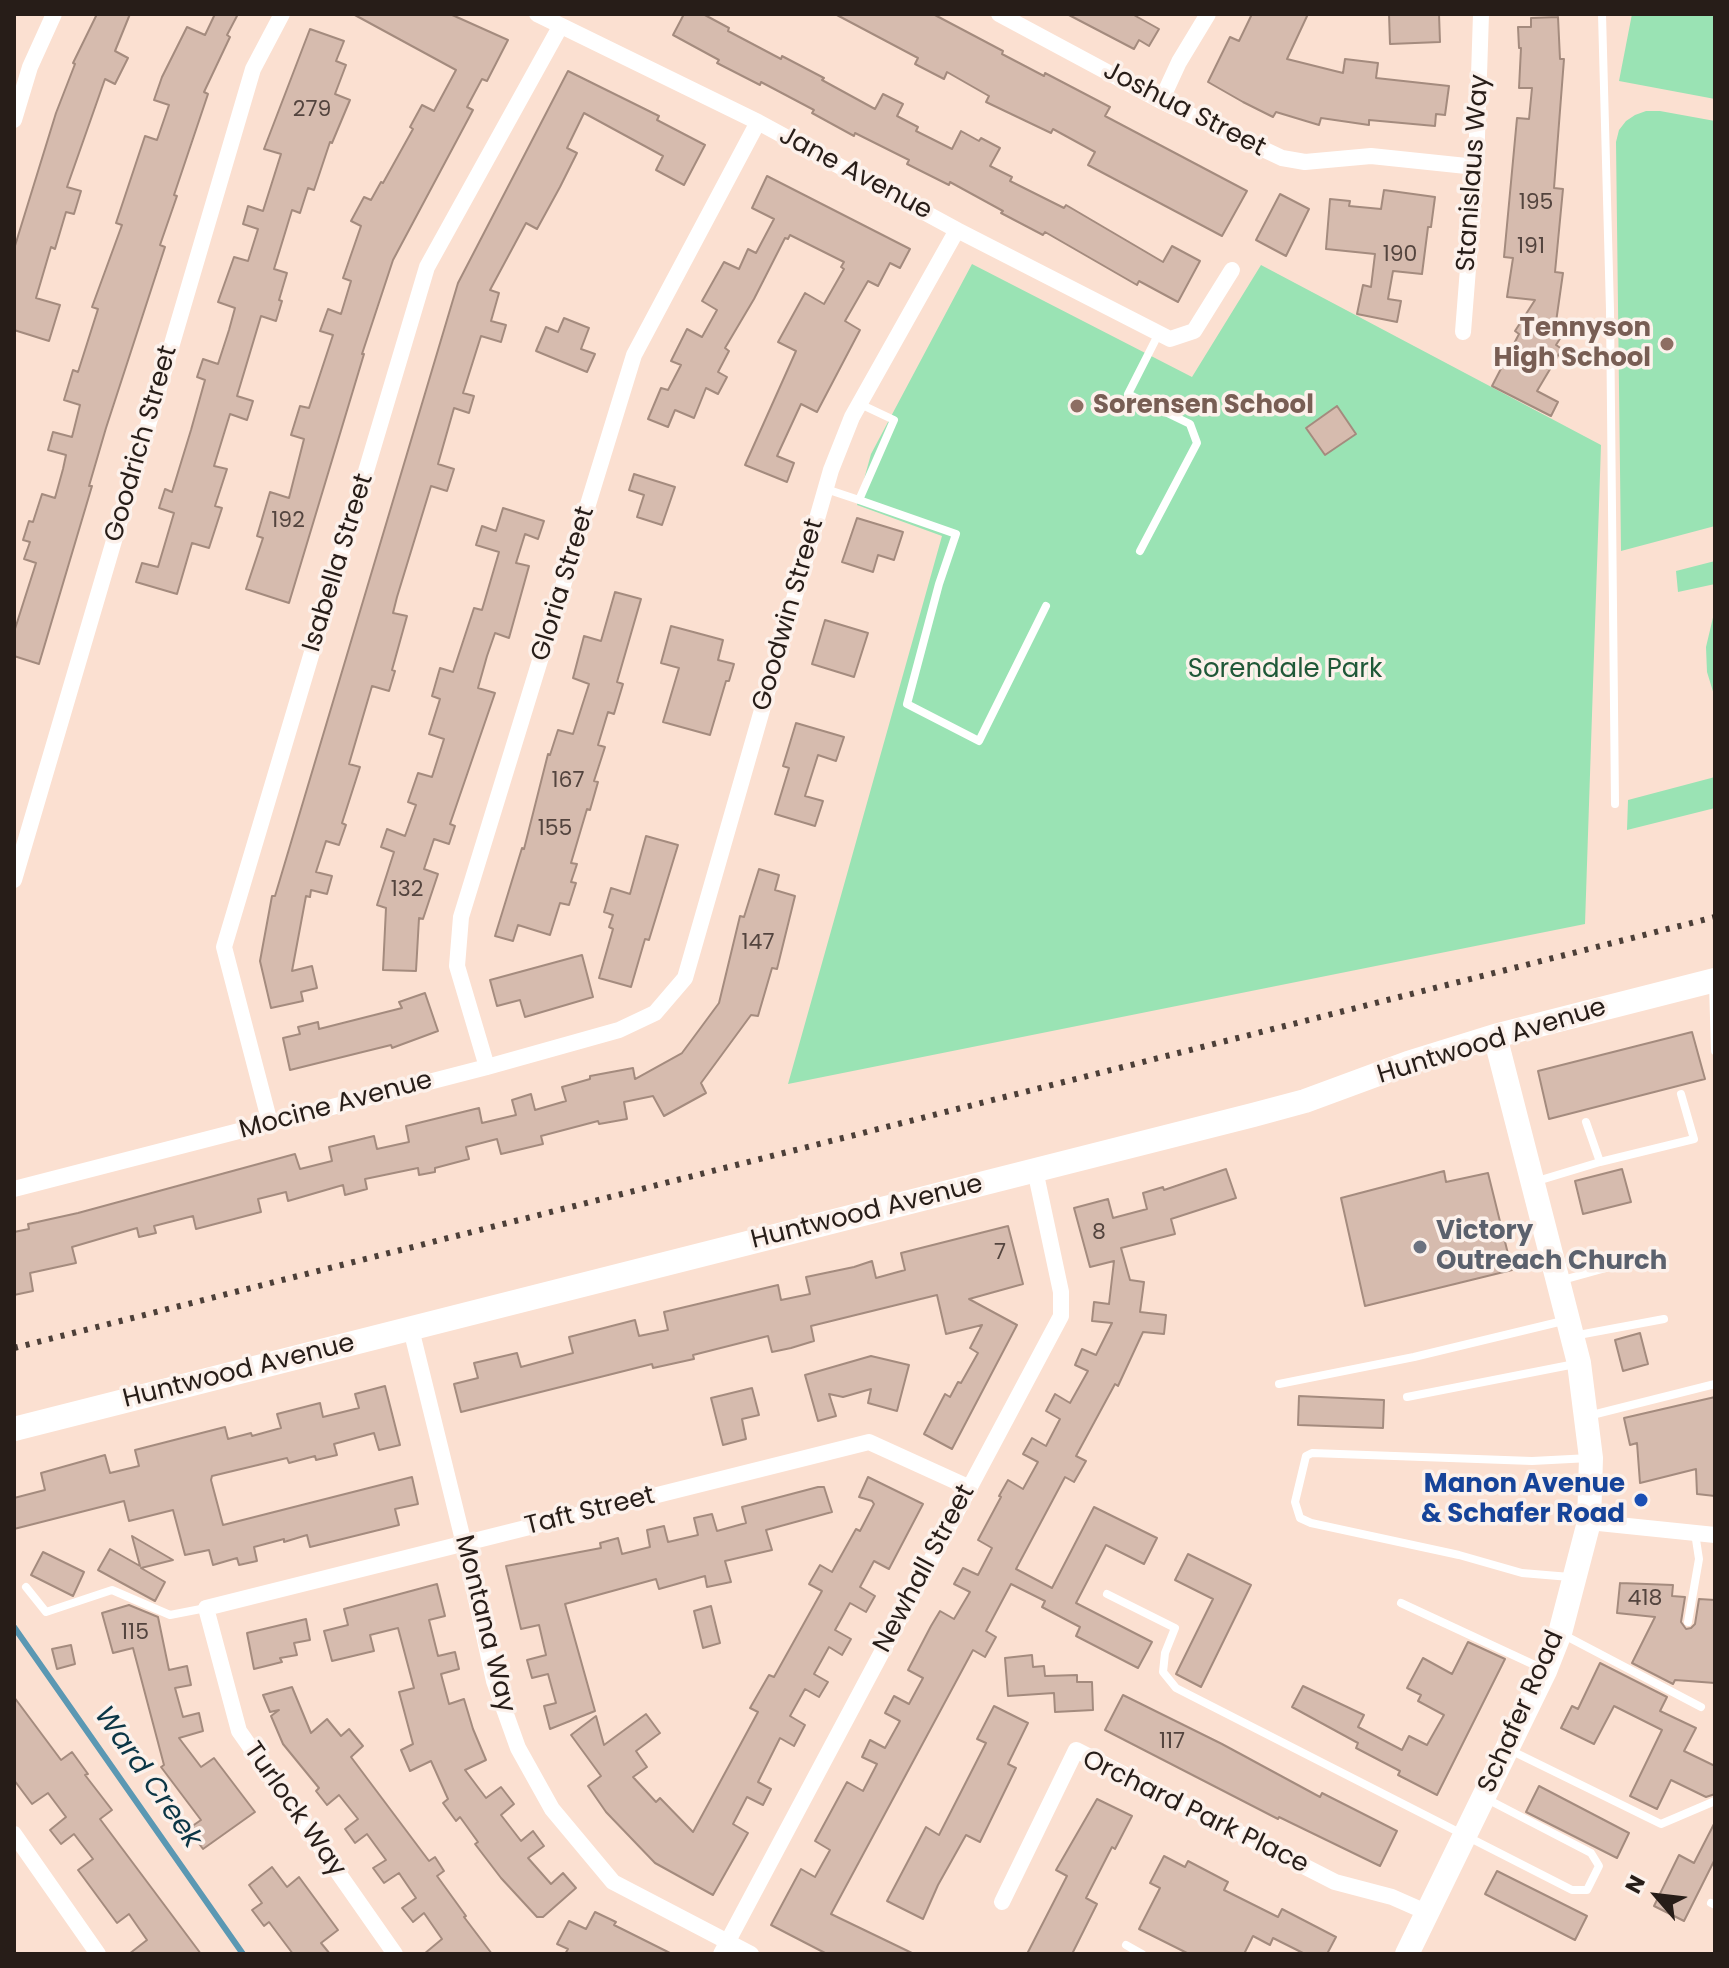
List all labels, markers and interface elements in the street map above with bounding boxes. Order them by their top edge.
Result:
street label: Joshua Street [1098,56,1270,164]
street label: Stanislaus Way [1452,73,1496,273]
house number: 279 [293,97,331,123]
street label: Jane Avenue [773,121,937,227]
house number: 195 [1519,190,1553,216]
house number: 191 [1517,234,1545,260]
house number: 190 [1383,242,1417,268]
place label: Tennyson High School [1494,313,1651,374]
marker: Tennyson High School [1658,335,1676,353]
street label: Goodrich Street [99,342,185,546]
place label: Sorensen School [1093,390,1314,422]
marker: Sorensen School [1068,397,1086,415]
street label: Isabella Street [297,470,381,656]
street label: Gloria Street [526,503,602,665]
house number: 192 [271,508,305,534]
street label: Goodwin Street [747,515,831,715]
park label: Sorendale Park [1188,654,1382,686]
house number: 167 [551,768,585,794]
house number: 155 [538,816,572,842]
house number: 132 [391,877,423,903]
house number: 147 [742,930,774,956]
street label: Huntwood Avenue [1374,992,1610,1092]
street label: Mocine Avenue [236,1065,436,1147]
street label: Huntwood Avenue [748,1169,986,1257]
place label: Victory Outreach Church [1436,1216,1667,1278]
house number: 8 [1092,1220,1106,1246]
marker: Victory Outreach Church [1411,1238,1429,1256]
house number: 7 [994,1240,1006,1266]
street label: Huntwood Avenue [120,1328,358,1416]
place label: Manon Avenue & Schafer Road [1421,1469,1625,1530]
street label: Newhall Street [868,1480,982,1658]
street label: Taft Street [522,1481,658,1543]
marker: Manon Avenue & Schafer Road [1632,1491,1650,1509]
street label: Montana Way [447,1532,521,1716]
house number: 418 [1628,1586,1662,1612]
house number: 115 [121,1620,149,1646]
street label: Schafer Road [1472,1626,1572,1798]
water label: Ward Creek [86,1701,208,1855]
house number: 117 [1159,1729,1185,1755]
street label: Turlock Way [236,1737,352,1883]
street label: Orchard Park Place [1077,1745,1313,1881]
north arrow [1617,1856,1697,1936]
text: N [1618,1870,1653,1899]

